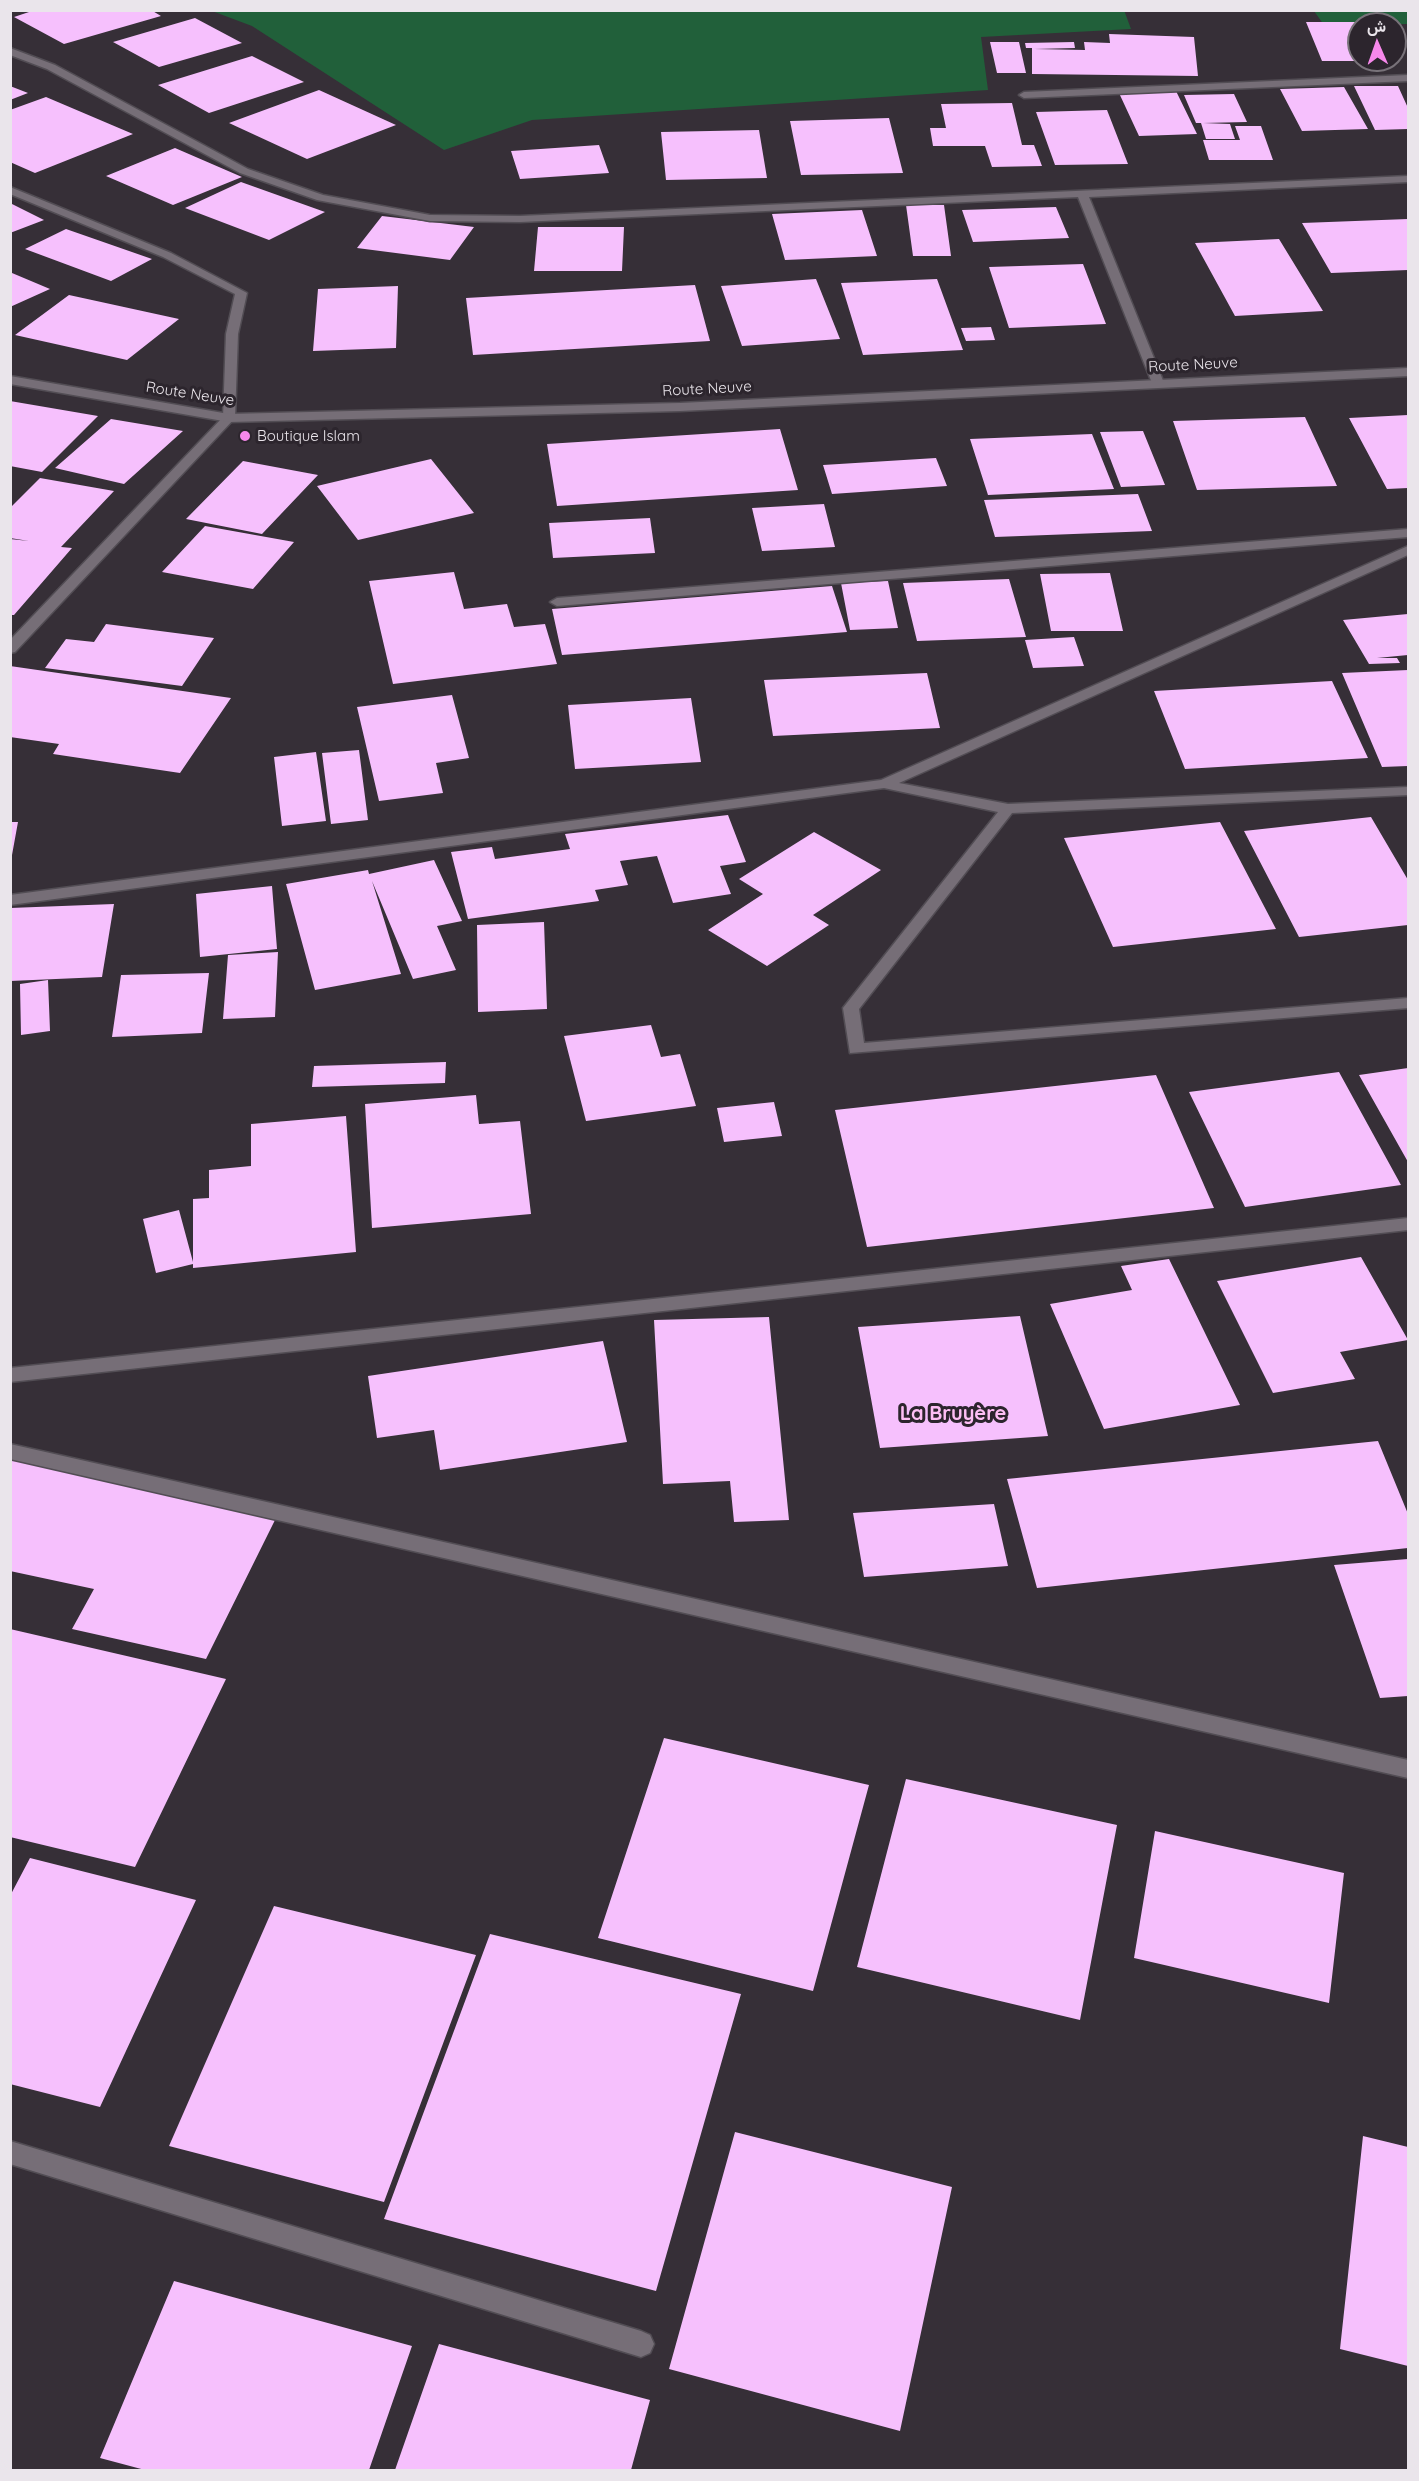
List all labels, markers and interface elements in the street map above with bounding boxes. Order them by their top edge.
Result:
north arrow [1347,12,1407,72]
text: ش [1366,16,1386,36]
street label: Route Neuve [1148,354,1238,376]
street label: Route Neuve [144,378,236,410]
street label: Route Neuve [662,378,752,400]
place label: Boutique Islam [257,427,360,445]
marker: Boutique Islam [238,429,252,443]
district label: La Bruyère [900,1402,1006,1426]

